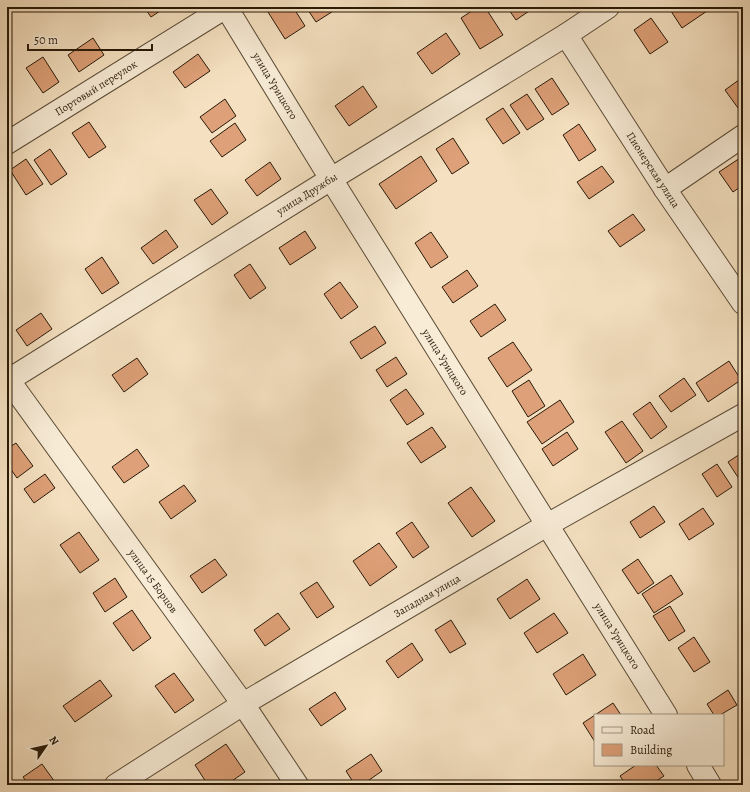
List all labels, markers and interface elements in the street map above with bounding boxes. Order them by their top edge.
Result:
scale bar [28,26,152,52]
text: 50 m [34,32,58,48]
street label: улица Урицкого [249,49,301,123]
street label: Портовый переулок [52,56,140,119]
street label: Пионерская улица [623,129,684,212]
street label: улица Дружбы [273,169,340,219]
street label: улица Урицкого [418,325,472,398]
street label: улица 15 Борцов [124,545,181,616]
street label: Западная улица [391,570,464,621]
street label: улица Урицкого [590,599,644,672]
legend [594,714,724,766]
text: Road [630,722,656,738]
north arrow [26,726,66,766]
text: N [45,733,62,748]
text: Building [630,742,672,758]

